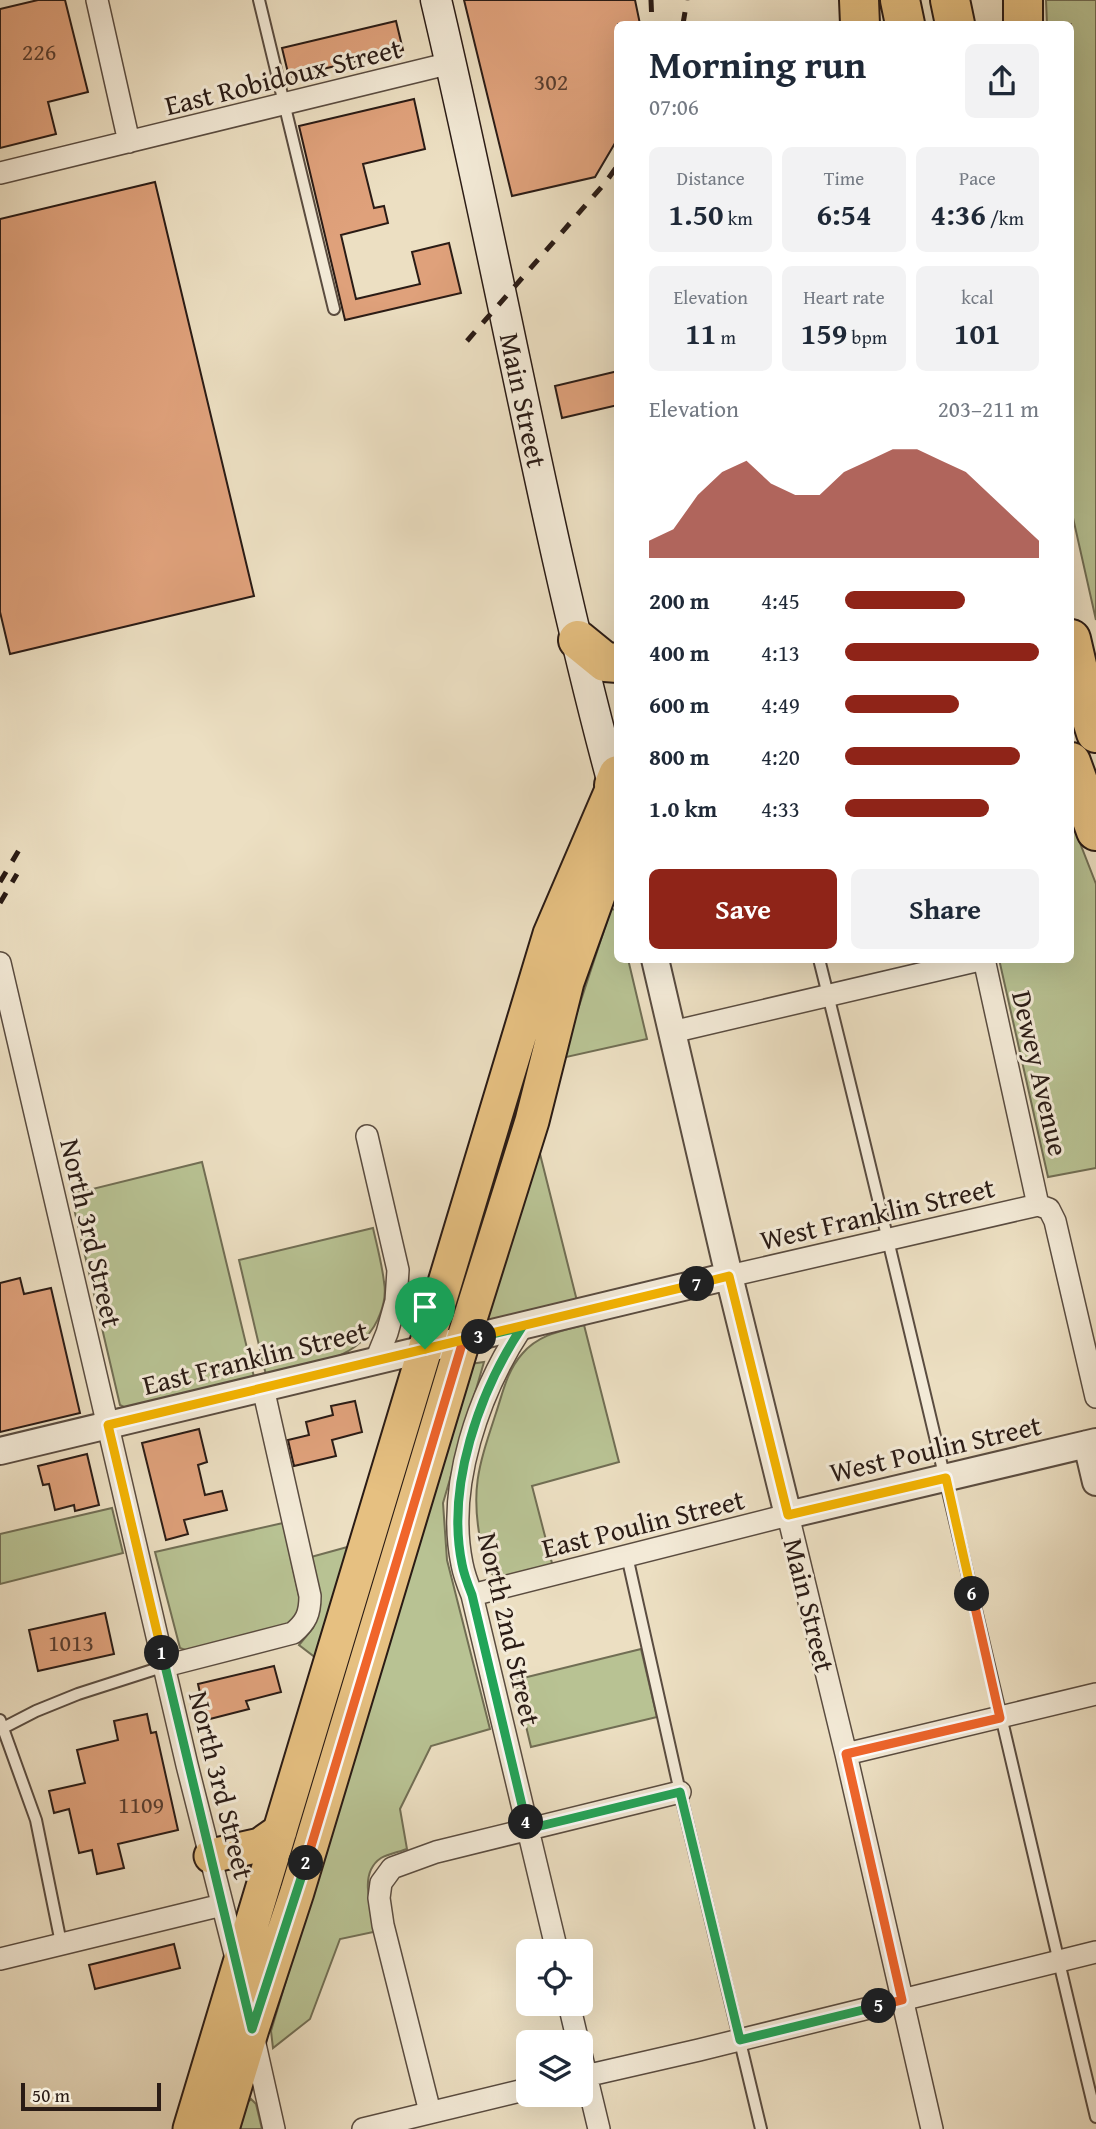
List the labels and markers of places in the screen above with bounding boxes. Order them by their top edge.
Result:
pin: 7 [680,1266,714,1302]
pin [395,1277,455,1349]
pin: 3 [462,1320,496,1354]
pin: 6 [954,1576,990,1612]
pin: 1 [144,1636,180,1670]
pin: 4 [508,1804,544,1840]
pin: 2 [288,1846,324,1881]
pin: 5 [862,1988,896,2024]

